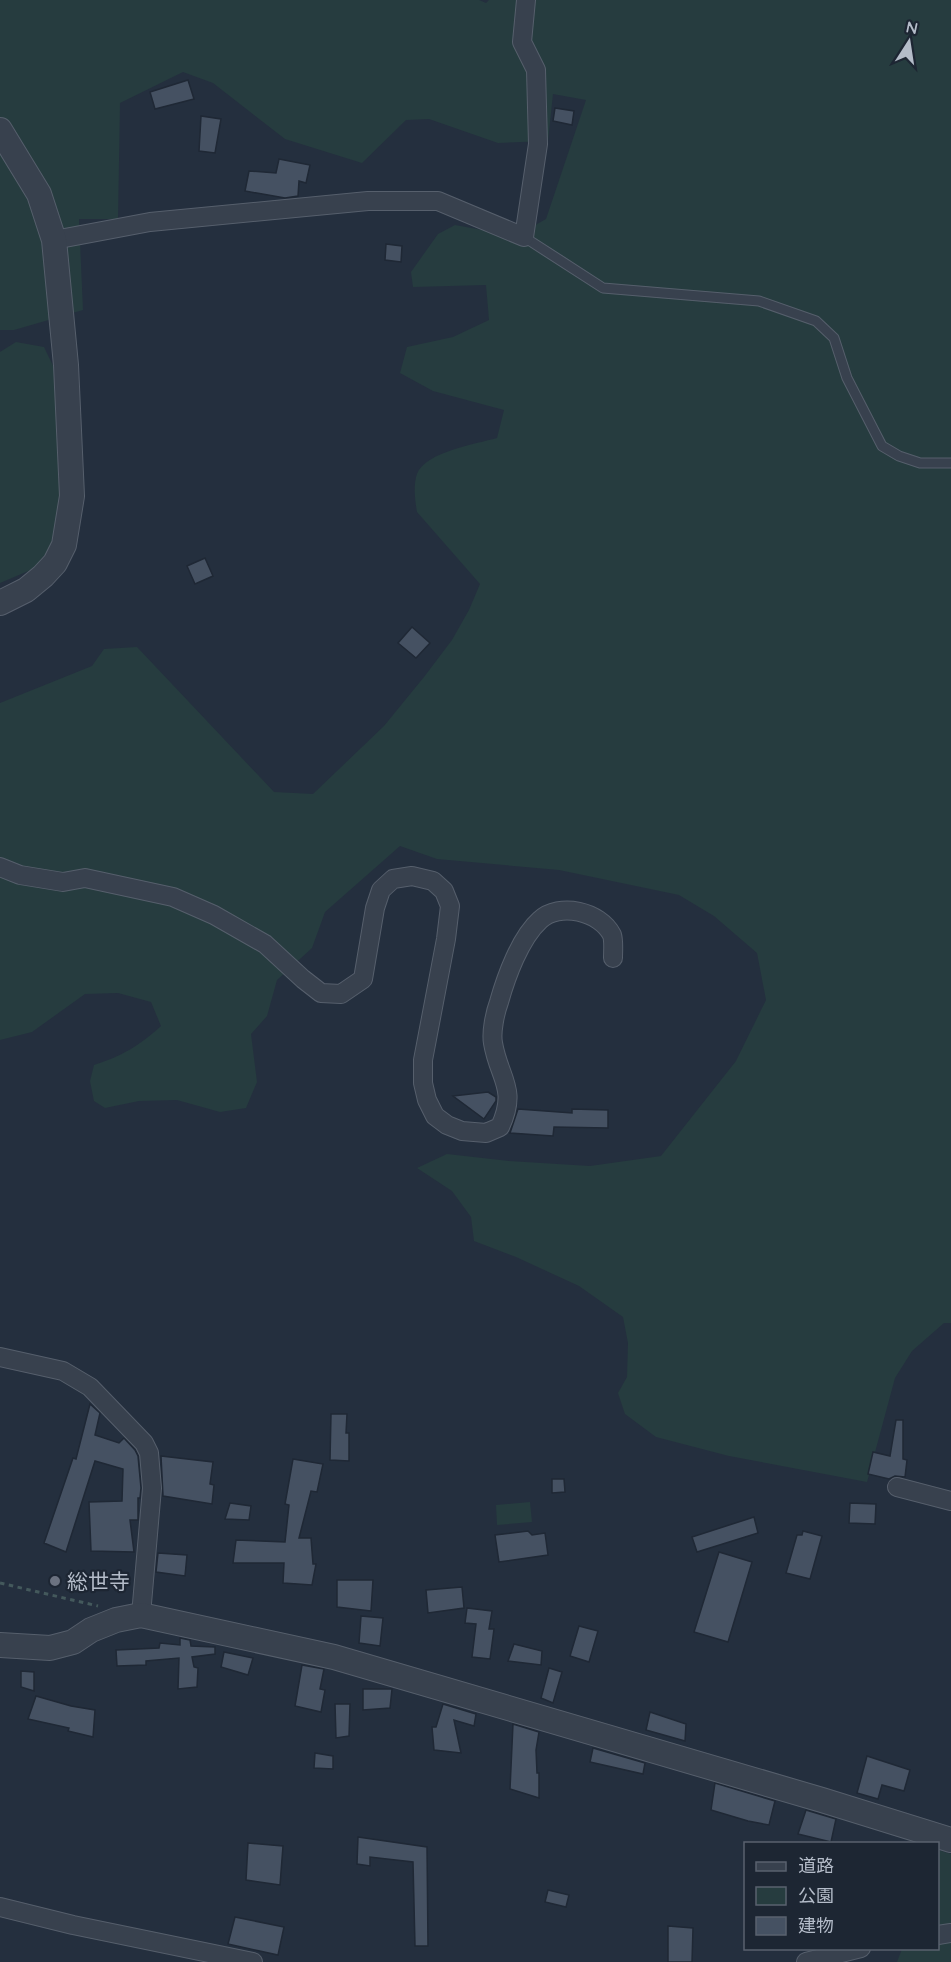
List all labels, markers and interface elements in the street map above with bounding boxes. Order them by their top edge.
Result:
north arrow [879,12,939,72]
text: N [904,16,920,38]
place label: 総世寺 [67,1568,130,1594]
marker: 総世寺 [48,1574,62,1588]
legend [744,1842,939,1950]
text: 道路 [798,1854,834,1877]
text: 公園 [798,1884,834,1907]
text: 建物 [798,1914,834,1937]

